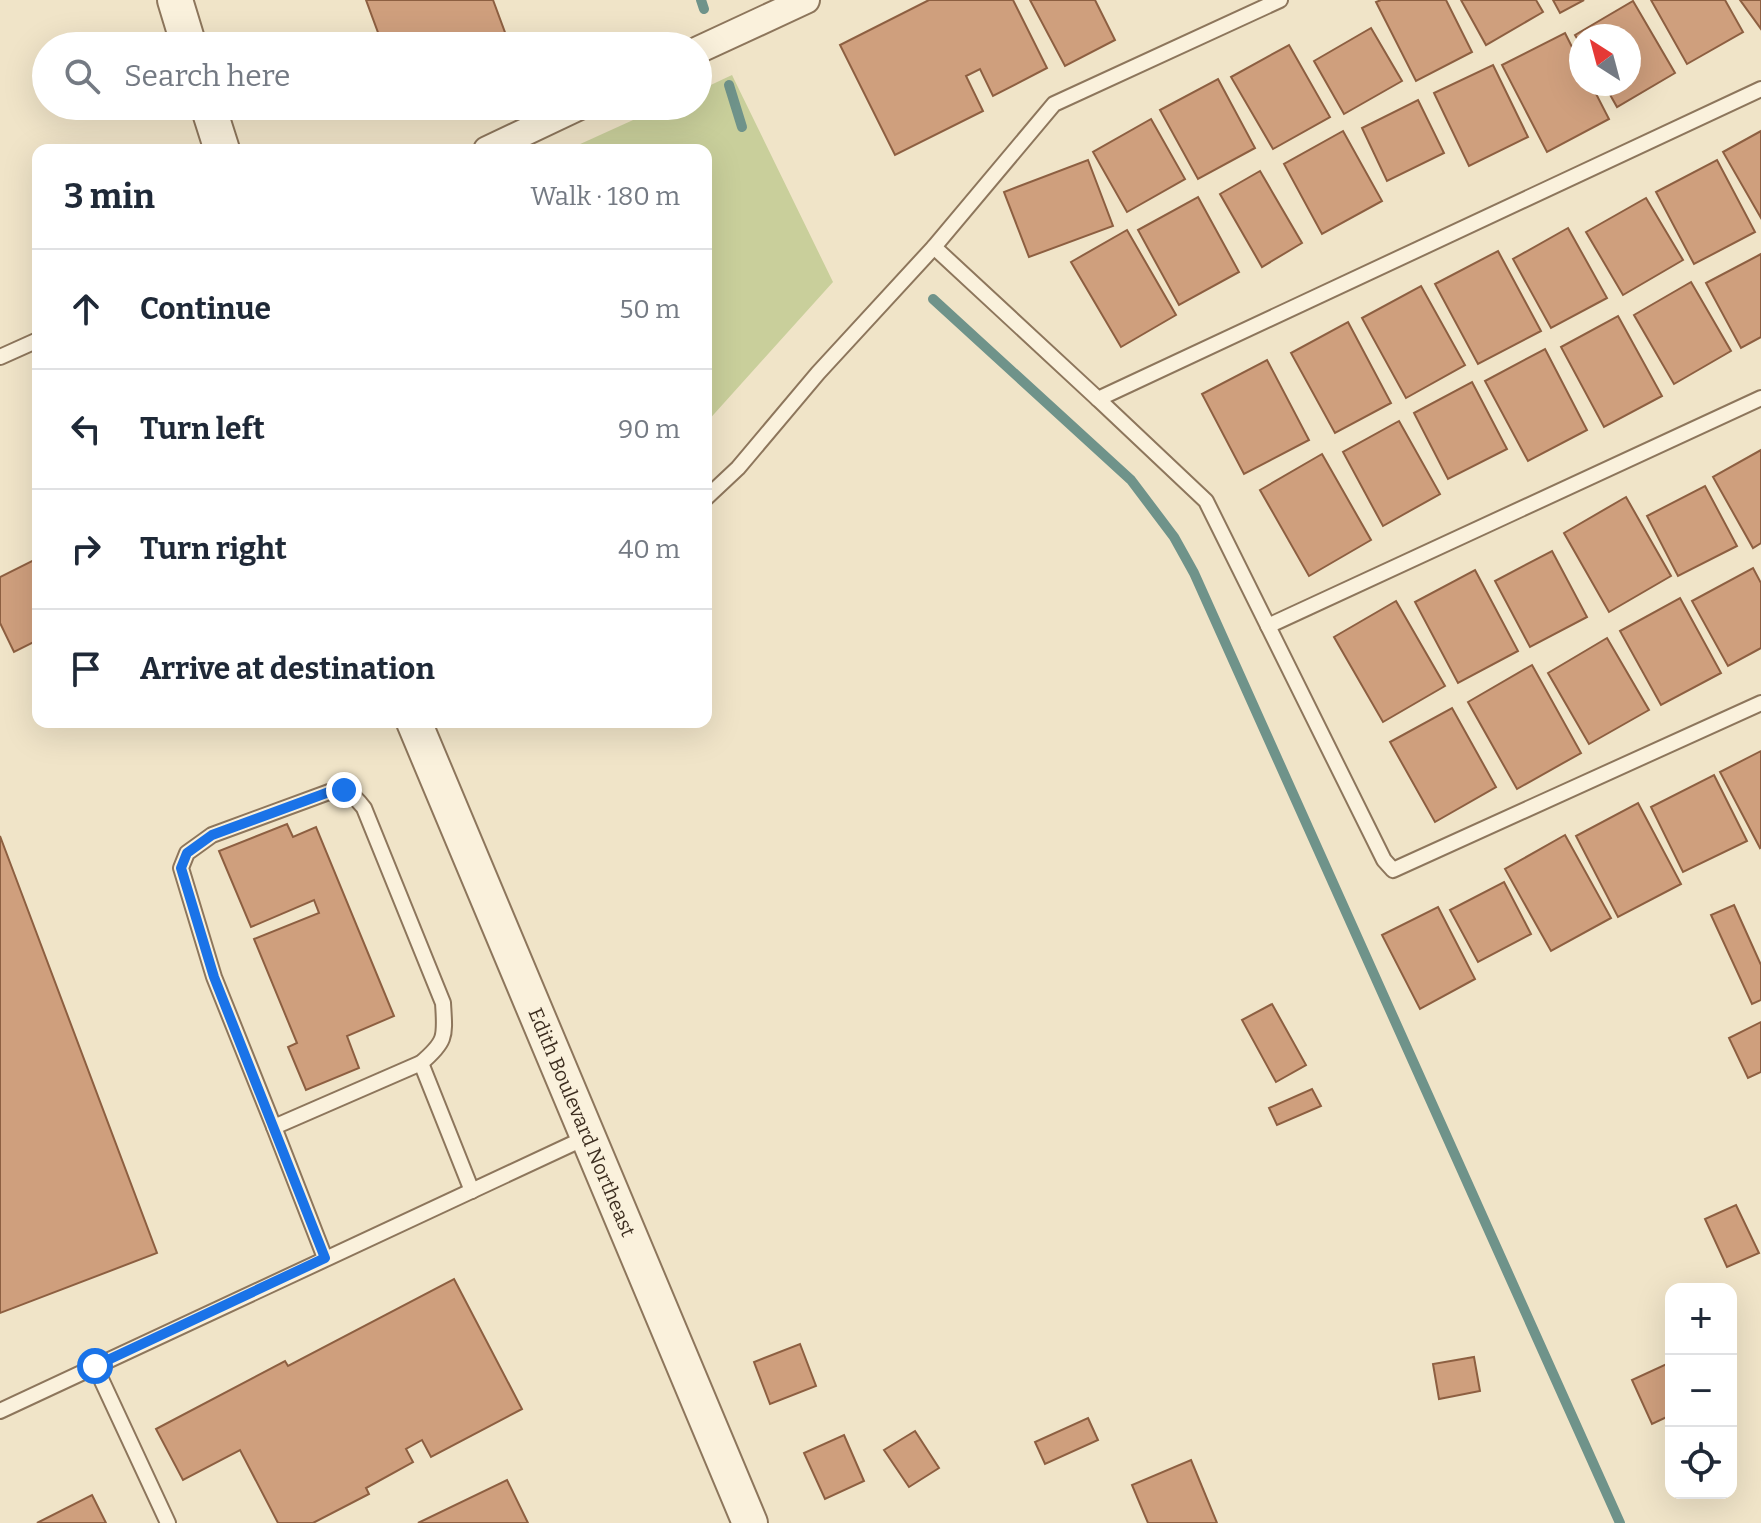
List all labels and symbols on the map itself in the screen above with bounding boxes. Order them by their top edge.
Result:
north arrow [1569,24,1641,96]
route end [326,772,362,808]
street label: Edith Boulevard Northeast [523,1004,640,1240]
route start [77,1348,113,1384]

